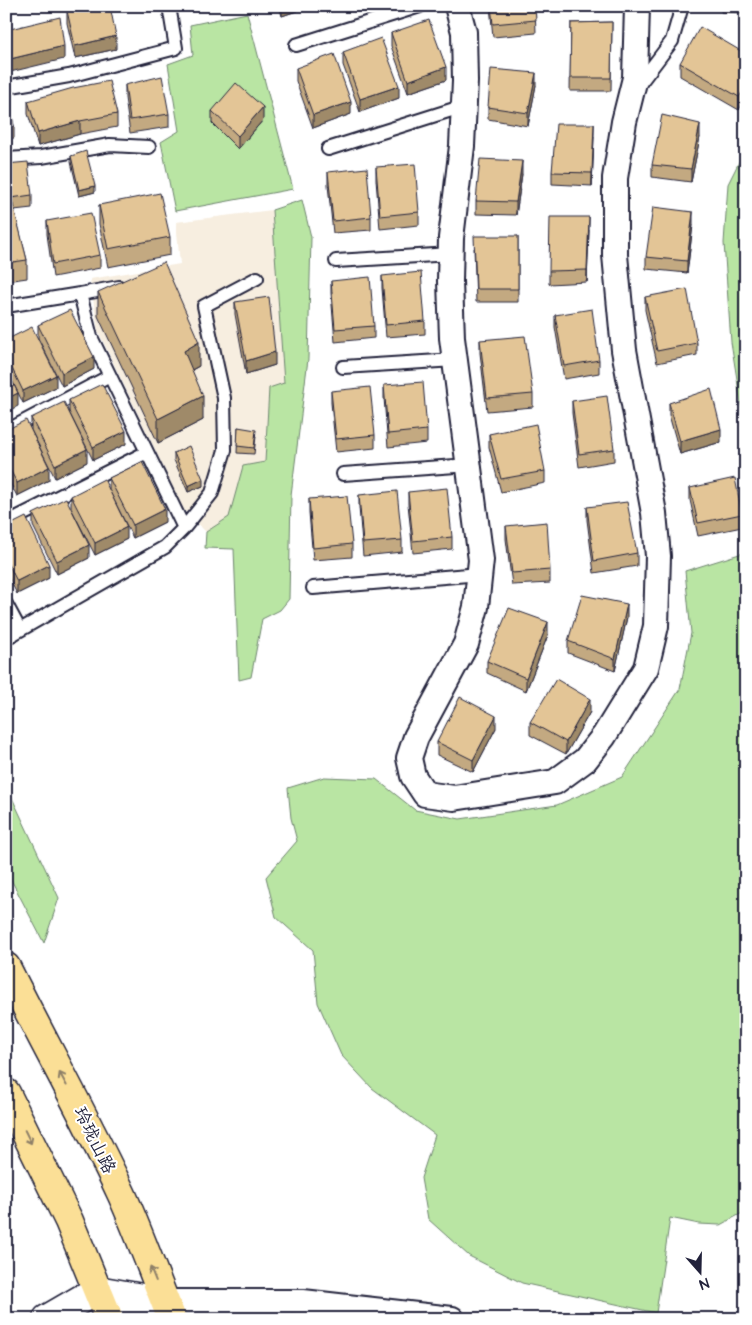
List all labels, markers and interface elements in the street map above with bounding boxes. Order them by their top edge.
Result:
one-way arrow [58,1072,68,1086]
street label: 玲珑山路 [68,1102,122,1178]
one-way arrow [23,1129,33,1144]
north arrow [674,1248,724,1298]
one-way arrow [148,1266,157,1281]
text: N [696,1272,712,1294]

